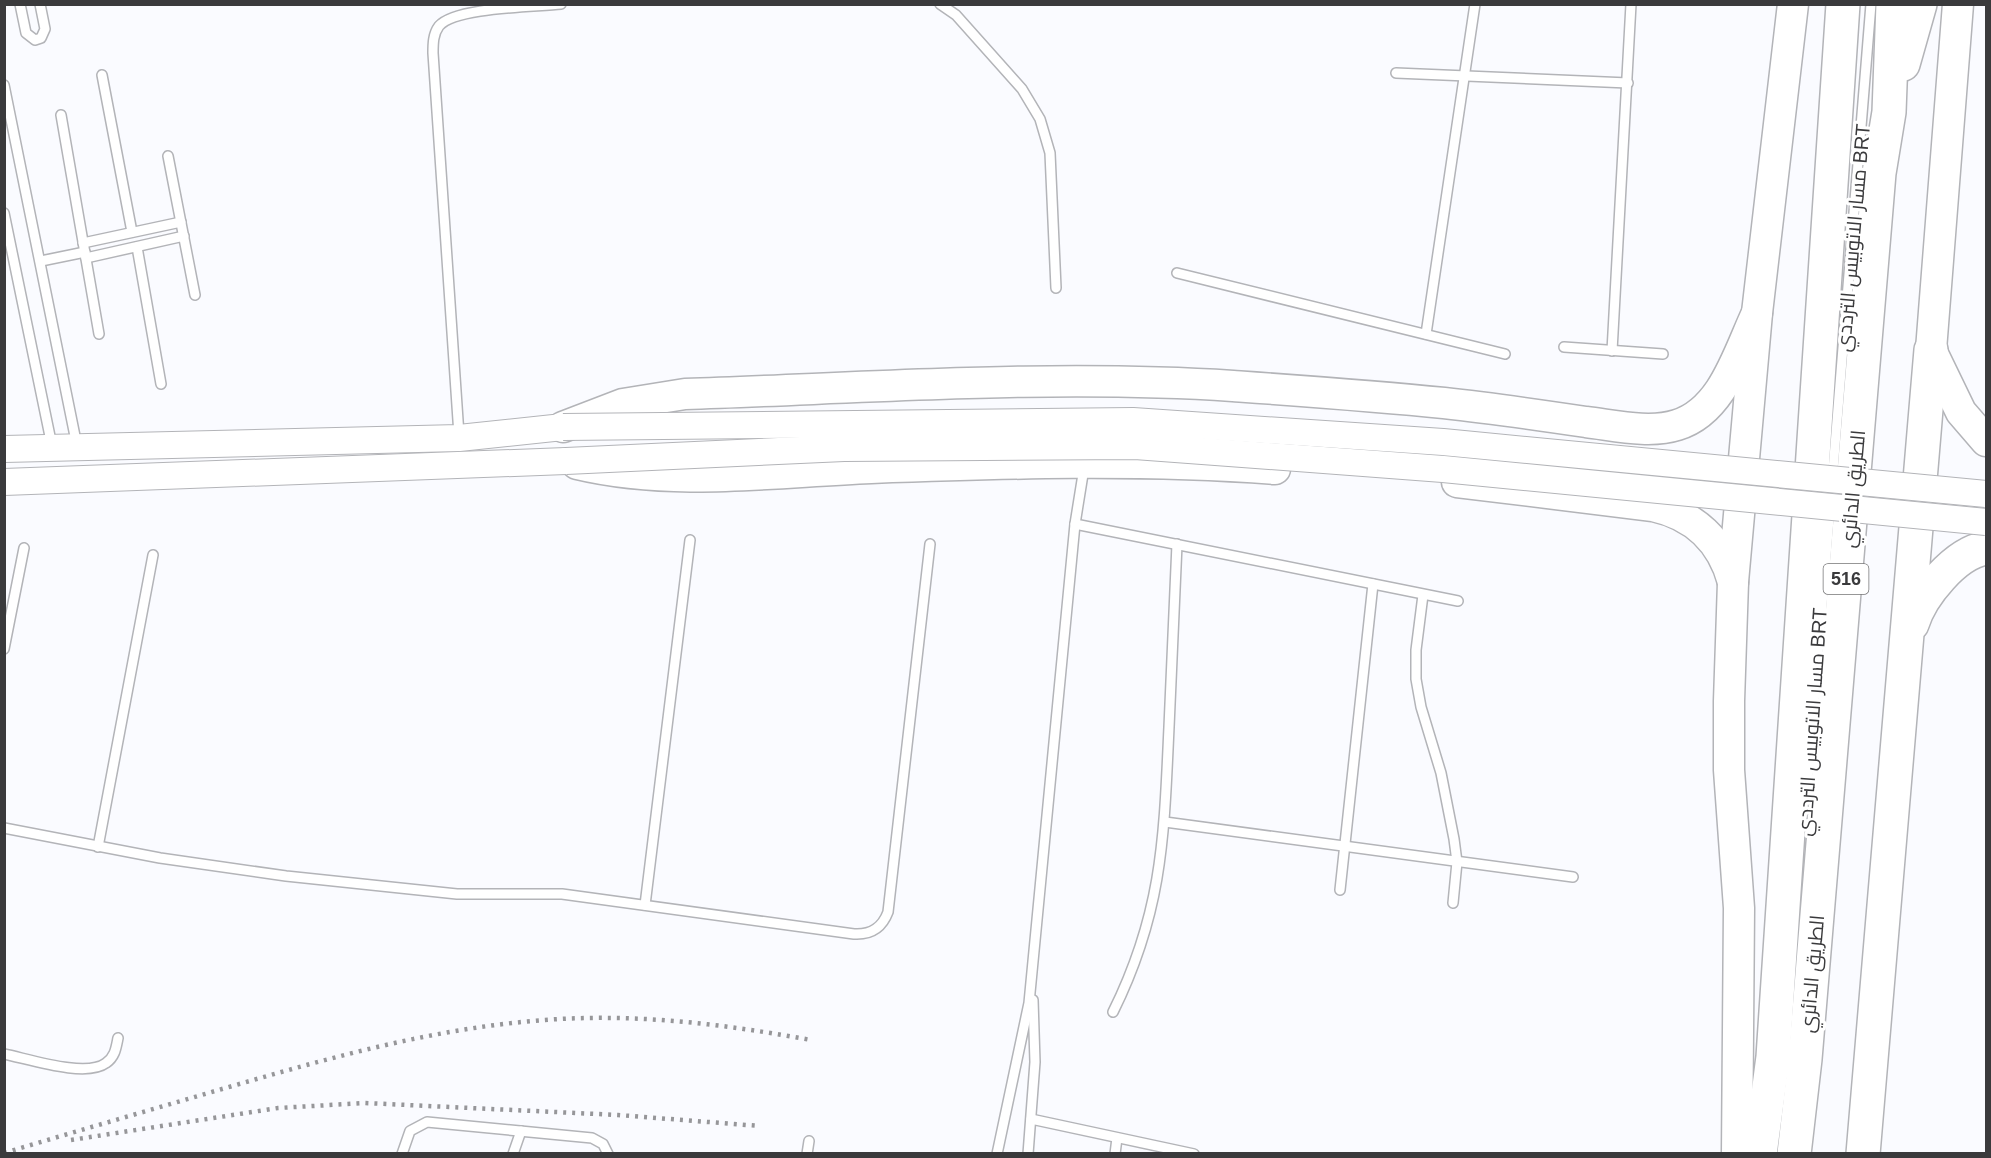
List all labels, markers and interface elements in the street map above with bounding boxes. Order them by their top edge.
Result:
street label: مسار الاتوبيس الترددي BRT [1832,123,1879,353]
street label: الطريق الدائري [1837,429,1874,549]
road number: 516 [1824,564,1868,594]
street label: مسار الاتوبيس الترددي BRT [1793,607,1836,837]
street label: الطريق الدائري [1796,914,1833,1034]

